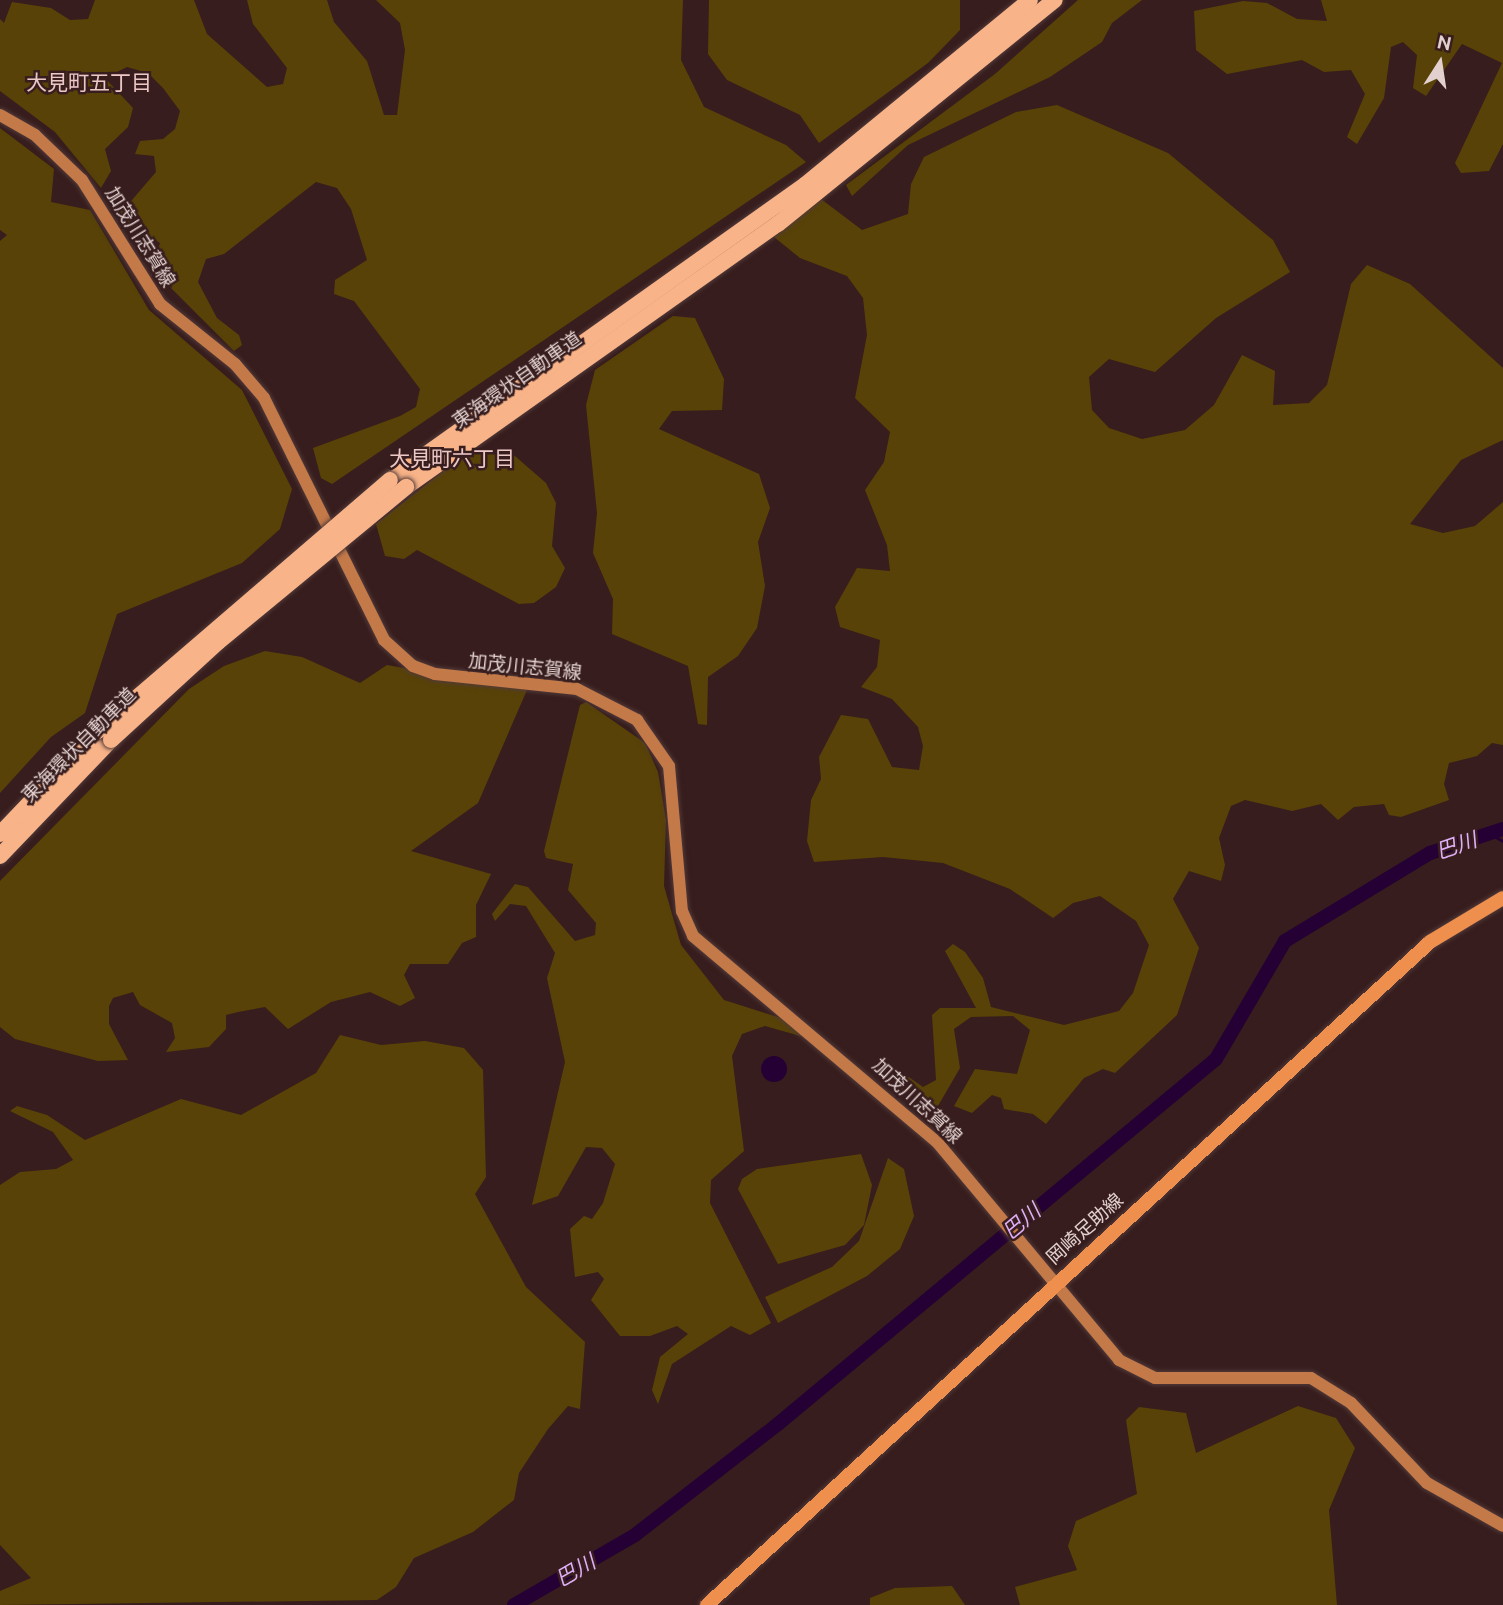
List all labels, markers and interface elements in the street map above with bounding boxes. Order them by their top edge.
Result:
north arrow [1405,28,1475,98]
text: N [1435,30,1454,55]
district label: 大見町五丁目 [26,69,152,95]
street label: 加茂川志賀線 [100,183,180,291]
street label: 東海環状自動車道 [448,327,586,433]
district label: 大見町六丁目 [389,445,515,471]
street label: 加茂川志賀線 [467,650,583,684]
street label: 東海環状自動車道 [17,683,141,807]
water label: 巴川 [1432,826,1480,864]
street label: 加茂川志賀線 [868,1054,966,1148]
street label: 岡崎足助線 [1042,1189,1128,1269]
water label: 巴川 [997,1198,1045,1244]
water label: 巴川 [551,1549,599,1591]

